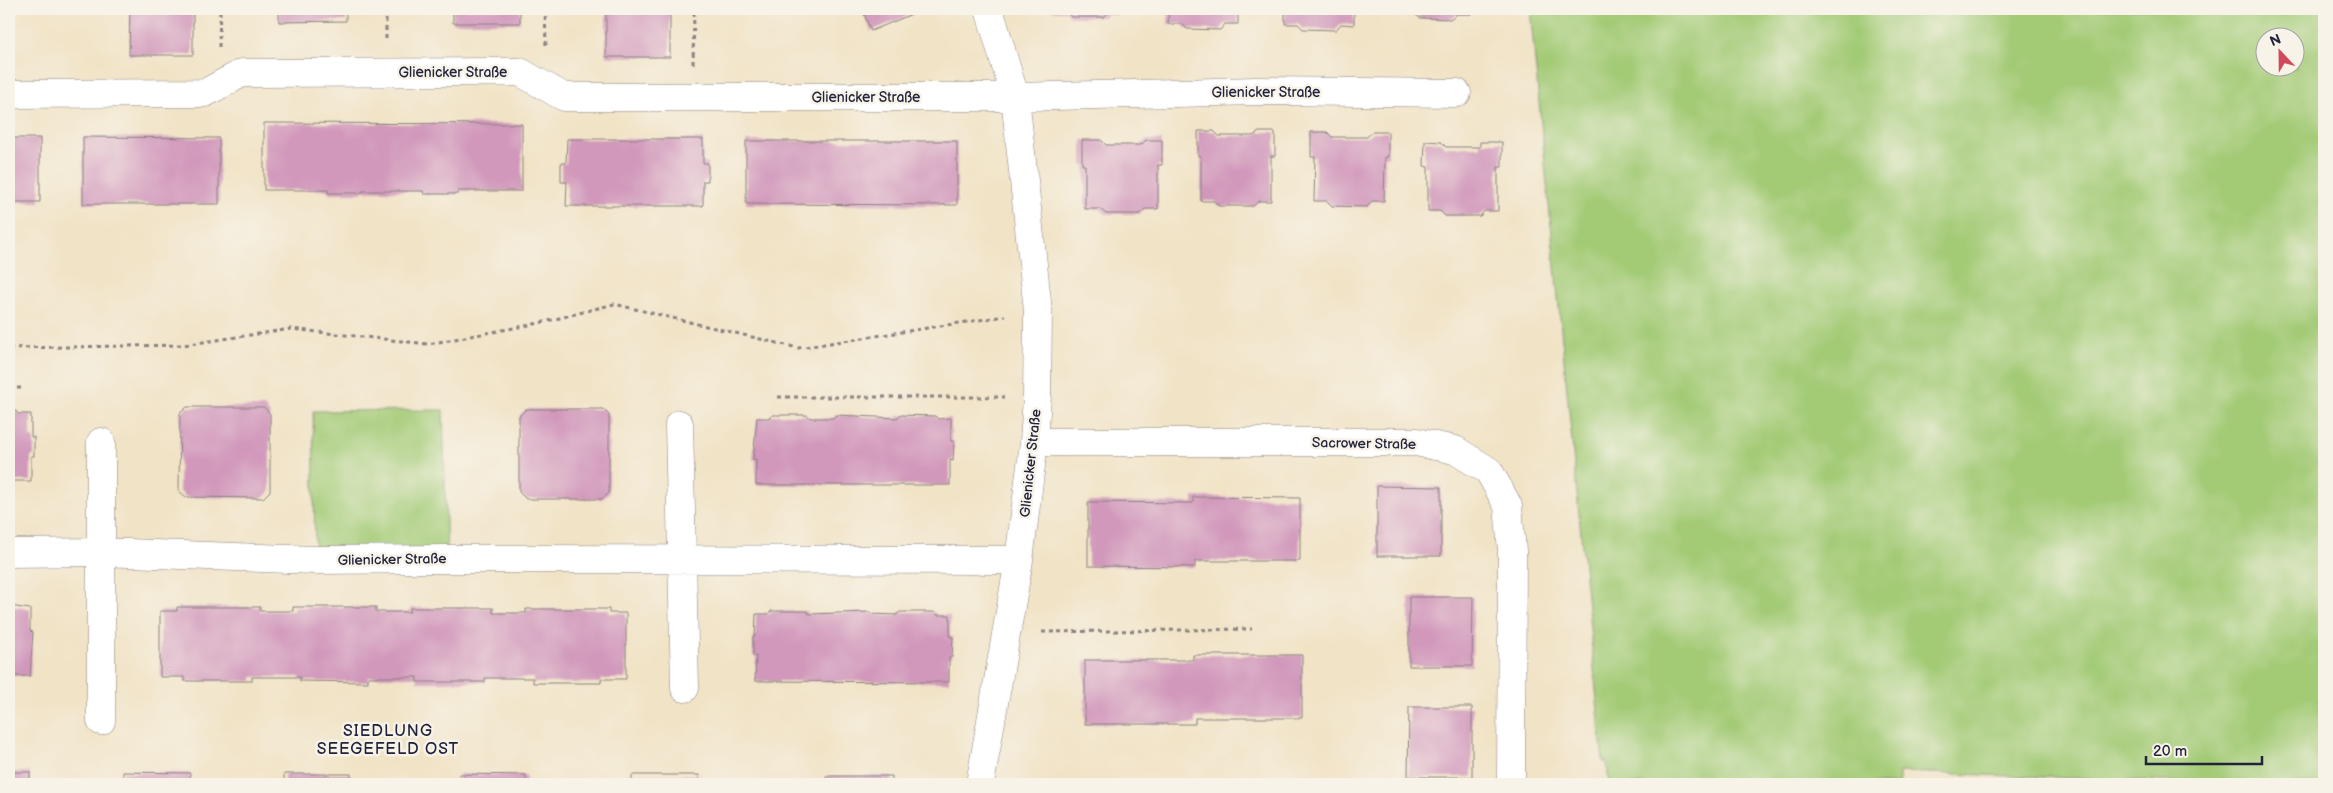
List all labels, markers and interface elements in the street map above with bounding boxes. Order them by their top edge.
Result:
north arrow [2256,28,2306,78]
text: N [2267,31,2283,50]
street label: Glienicker Straße [399,64,507,81]
street label: Glienicker Straße [1212,84,1320,101]
street label: Glienicker Straße [812,89,920,106]
street label: Glienicker Straße [1016,408,1045,518]
street label: Sacrower Straße [1312,434,1416,453]
street label: Glienicker Straße [337,550,447,569]
district label: SIEDLUNG SEEGEFELD OST [317,722,459,759]
scale bar [2146,733,2262,765]
text: 20 m [2153,742,2187,761]

